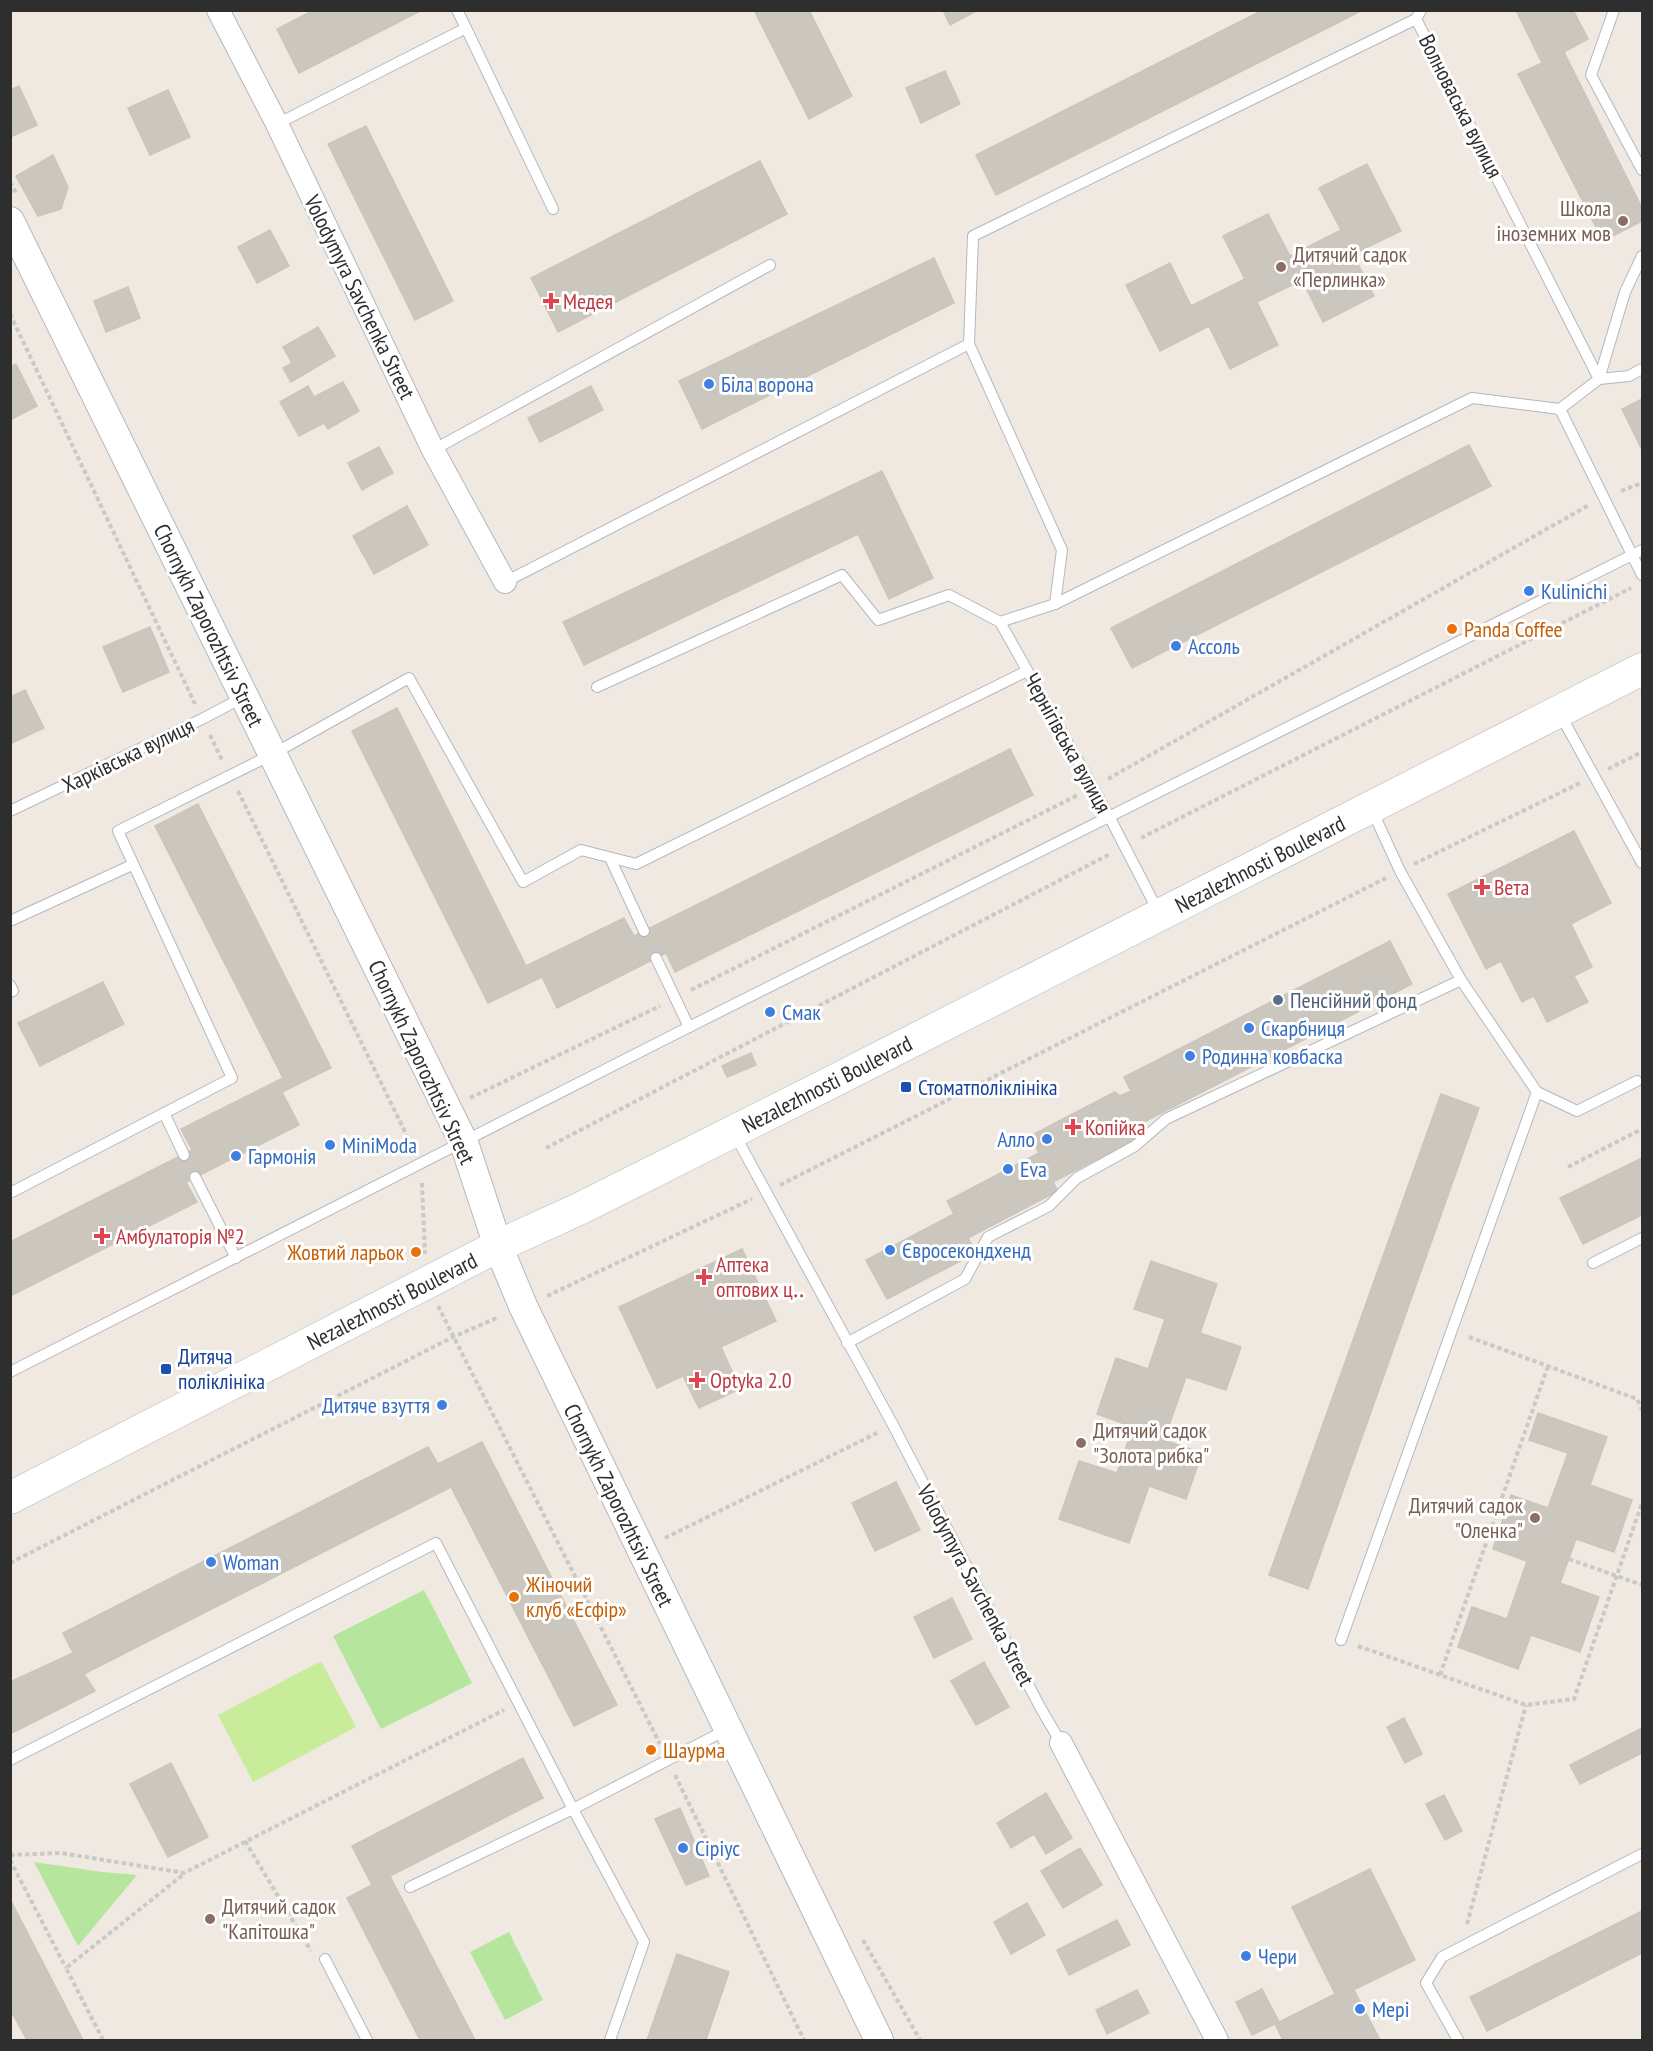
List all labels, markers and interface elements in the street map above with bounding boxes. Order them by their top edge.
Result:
street label: Волноваська вулиця [1413,30,1509,182]
street label: Volodymyra Savchenka Street [298,189,422,404]
place label: Школа іноземних мов [1497,194,1611,247]
marker: Школа іноземних мов [1616,214,1630,228]
place label: Дитячий садок «Перлинка» [1293,240,1408,293]
marker: Дитячий садок «Перлинка» [1274,260,1288,274]
place label: Медея [563,287,613,315]
marker: Медея [544,294,558,308]
place label: Біла ворона [721,370,814,398]
marker: Біла ворона [702,377,716,391]
street label: Chornykh Zaporozhtsiv Street [148,519,270,731]
place label: Kulinichi [1541,577,1608,605]
marker: Kulinichi [1522,584,1536,598]
place label: Panda Coffee [1464,615,1563,643]
marker: Panda Coffee [1445,622,1459,636]
place label: Ассоль [1188,632,1240,660]
marker: Ассоль [1169,639,1183,653]
street label: Чернігівська вулиця [1018,668,1118,818]
street label: Харківська вулиця [57,711,199,799]
street label: Nezalezhnosti Boulevard [1170,809,1350,919]
place label: Вета [1494,873,1529,901]
marker: Вета [1475,880,1489,894]
street label: Chornykh Zaporozhtsiv Street [362,955,482,1169]
place label: Пенсійний фонд [1290,986,1417,1014]
marker: Пенсійний фонд [1271,993,1285,1007]
place label: Смак [782,998,821,1026]
marker: Смак [763,1005,777,1019]
place label: Скарбниця [1261,1014,1345,1042]
marker: Скарбниця [1242,1021,1256,1035]
street label: Nezalezhnosti Boulevard [737,1029,917,1139]
place label: Родинна ковбаска [1202,1042,1343,1070]
marker: Родинна ковбаска [1183,1049,1197,1063]
place label: Стоматполіклініка [918,1073,1058,1101]
marker: Стоматполіклініка [899,1080,913,1094]
place label: Копійка [1085,1113,1146,1141]
marker: Копійка [1066,1120,1080,1134]
place label: Алло [997,1125,1035,1153]
place label: MiniModa [342,1131,417,1159]
marker: Алло [1040,1132,1054,1146]
marker: MiniModa [323,1138,337,1152]
place label: Гармонія [248,1142,316,1170]
marker: Гармонія [229,1149,243,1163]
place label: Eva [1020,1155,1047,1183]
marker: Eva [1001,1162,1015,1176]
place label: Амбулаторія №2 [116,1222,245,1250]
marker: Амбулаторія №2 [93,1227,111,1245]
place label: Євросекондхенд [902,1236,1031,1264]
place label: Жовтий ларьок [286,1238,404,1266]
marker: Євросекондхенд [883,1243,897,1257]
marker: Жовтий ларьок [409,1245,423,1259]
street label: Nezalezhnosti Boulevard [302,1246,482,1356]
place label: Аптека оптових ц‥ [716,1250,805,1303]
marker: Аптека оптових ц‥ [697,1270,711,1284]
place label: Дитяча поліклініка [178,1342,265,1395]
marker: Дитяча поліклініка [159,1362,173,1376]
place label: Optyka 2.0 [710,1366,792,1394]
marker: Optyka 2.0 [688,1371,706,1389]
place label: Дитяче взуття [322,1391,430,1419]
marker: Дитяче взуття [435,1398,449,1412]
street label: Chornykh Zaporozhtsiv Street [558,1399,680,1611]
place label: Дитячий садок "Золота рибка" [1093,1416,1209,1469]
marker: Дитячий садок "Золота рибка" [1074,1436,1088,1450]
street label: Volodymyra Savchenka Street [911,1479,1041,1690]
place label: Дитячий садок "Оленка" [1409,1491,1523,1544]
marker: Дитячий садок "Оленка" [1528,1511,1542,1525]
place label: Woman [223,1548,279,1576]
marker: Woman [204,1555,218,1569]
place label: Жіночий клуб «Есфір» [525,1570,627,1623]
marker: Жіночий клуб «Есфір» [507,1590,521,1604]
place label: Шаурма [663,1736,725,1764]
marker: Шаурма [644,1743,658,1757]
place label: Сіріус [695,1834,740,1862]
marker: Сіріус [676,1841,690,1855]
place label: Дитячий садок "Капітошка" [222,1892,337,1945]
marker: Дитячий садок "Капітошка" [203,1912,217,1926]
place label: Чери [1258,1942,1297,1970]
marker: Чери [1239,1949,1253,1963]
place label: Мері [1372,1995,1409,2023]
marker: Мері [1353,2002,1367,2016]

